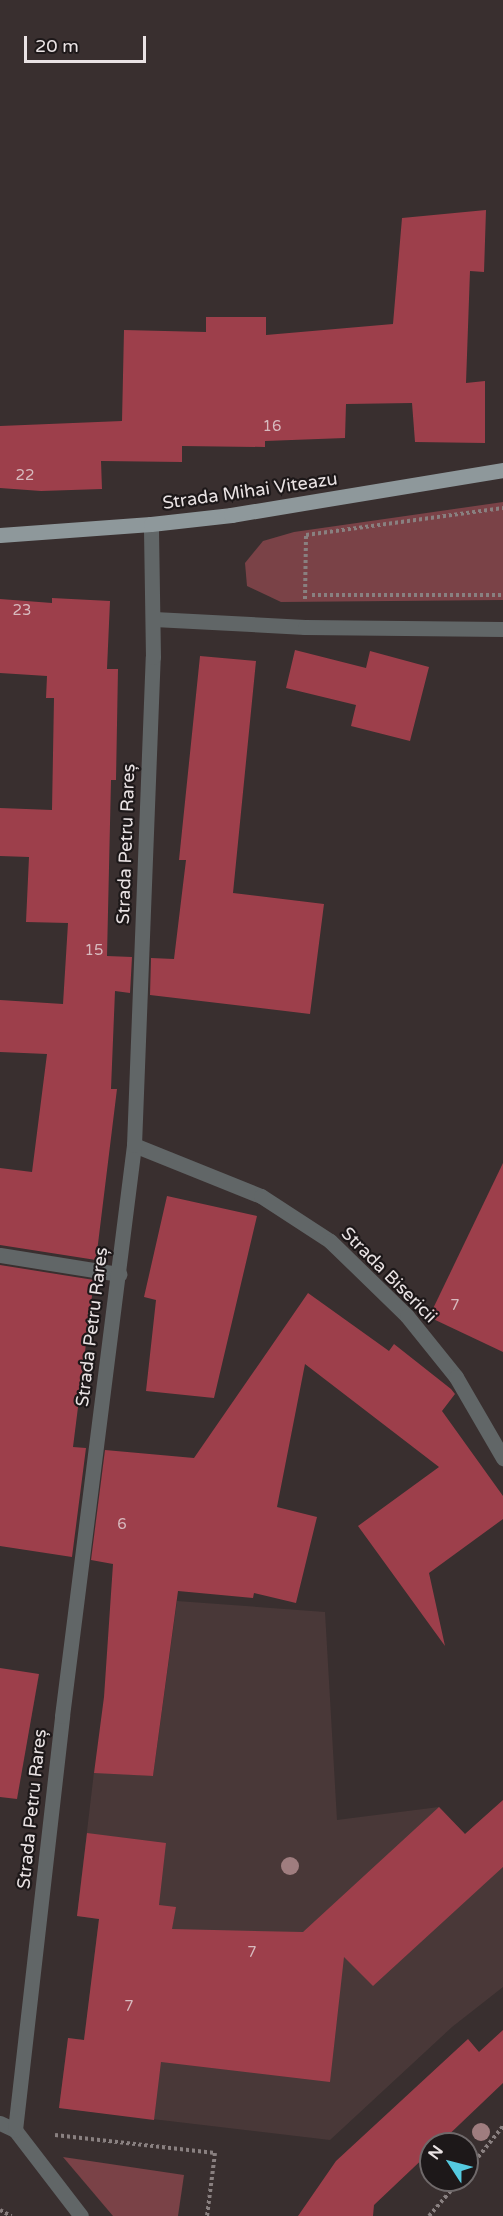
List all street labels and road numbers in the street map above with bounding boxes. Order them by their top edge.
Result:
street label: Strada Mihai Viteazu [161,468,339,514]
street label: Strada Petru Rareș [112,763,140,925]
street label: Strada Bisericii [337,1223,441,1327]
street label: Strada Petru Rareș [71,1246,113,1408]
street label: Strada Petru Rareș [13,1728,51,1890]

